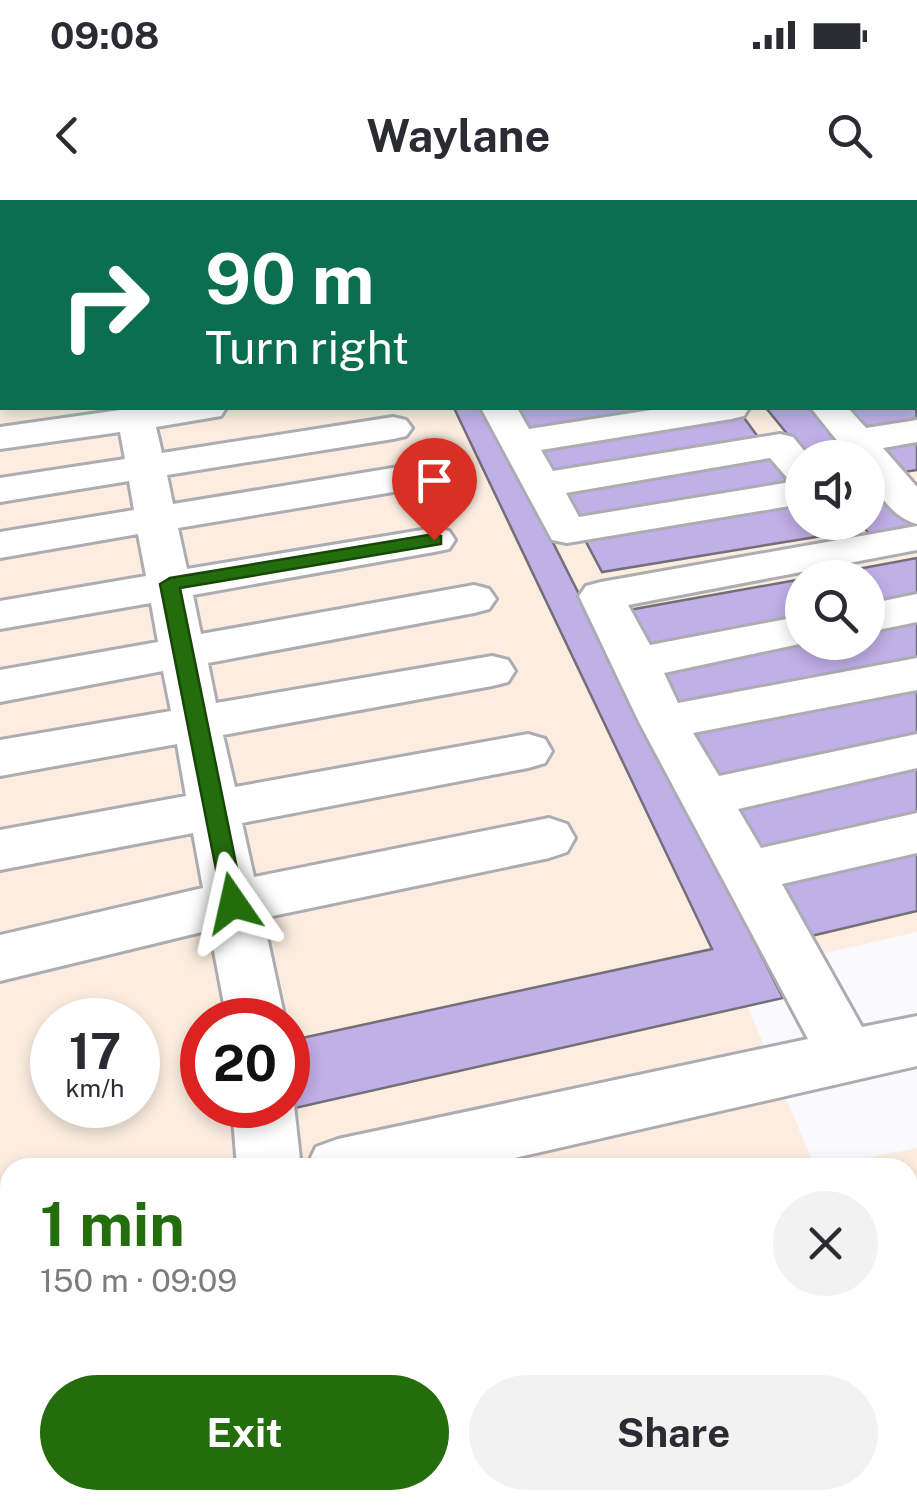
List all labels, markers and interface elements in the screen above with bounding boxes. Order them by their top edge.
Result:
text: 09:08 [50,13,160,58]
icon: back [40,108,95,163]
icon: search [822,108,877,163]
text: Waylane [367,109,550,162]
text: 90 m [205,237,375,320]
icon: right [40,240,170,370]
text: Turn right [205,321,409,374]
pin [392,438,477,541]
map controls [785,440,885,660]
button: sound [785,440,885,540]
icon: arrive [407,453,462,508]
button: search [785,560,885,660]
position arrow [181,851,285,955]
speed limit sign: 20 [180,998,310,1128]
text: 17 [69,1021,121,1080]
text: km/h [66,1073,124,1103]
text: 1 min [40,1189,185,1260]
button: close [773,1191,878,1296]
text: 150 m · 09:09 [40,1262,237,1299]
button: Exit [40,1375,449,1490]
button: Share [469,1375,878,1490]

